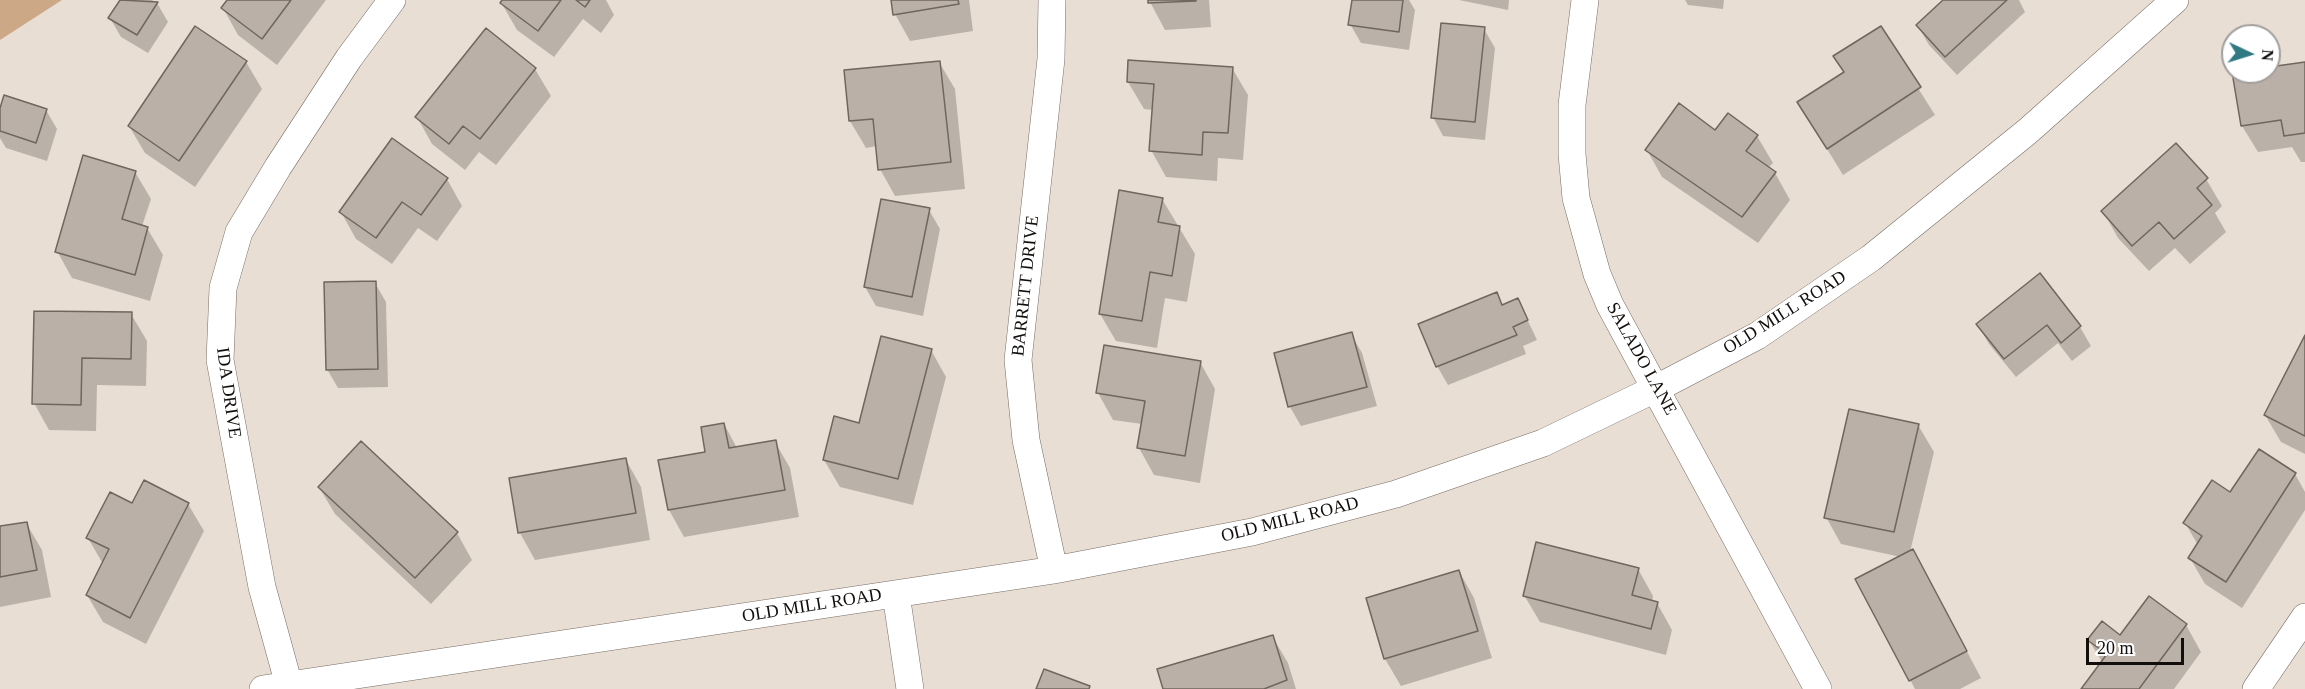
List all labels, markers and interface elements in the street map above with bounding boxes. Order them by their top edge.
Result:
north arrow [2221,24,2281,84]
text: N [2259,49,2276,62]
street label: BARRETT DRIVE [1008,215,1044,357]
street label: OLD MILL ROAD [1719,266,1851,360]
street label: SALADO LANE [1601,299,1681,419]
street label: IDA DRIVE [211,346,245,440]
street label: OLD MILL ROAD [1219,492,1361,548]
street label: OLD MILL ROAD [741,584,883,628]
scale bar [2089,626,2186,664]
text: 20 m [2097,638,2134,658]

